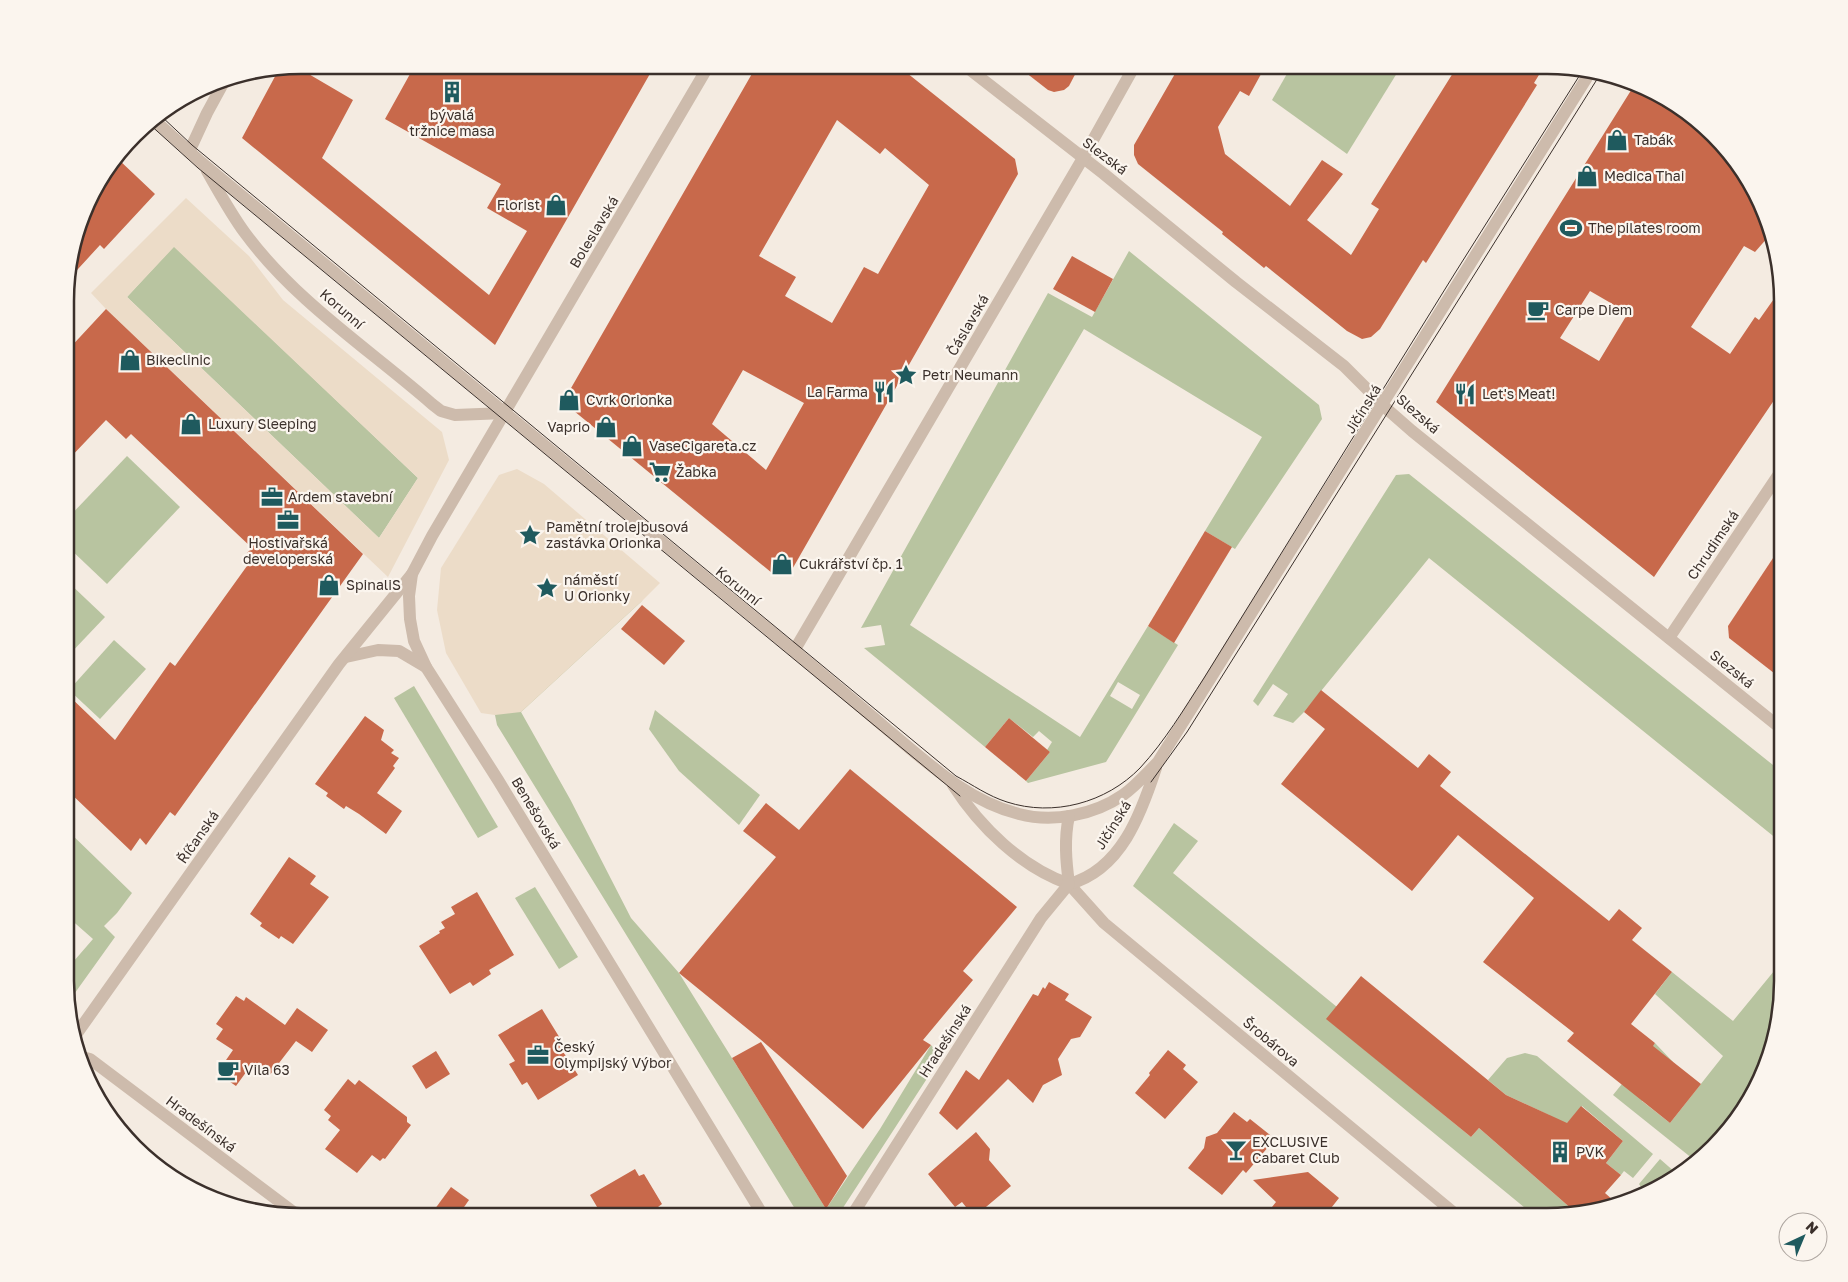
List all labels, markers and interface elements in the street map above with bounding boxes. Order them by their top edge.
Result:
building icon: bývalá tržnice masa [439,79,465,105]
place label: bývalá tržnice masa [409,106,495,139]
shop icon: Tabák [1604,127,1630,153]
place label: Tabák [1634,131,1674,148]
street label: Slezská [1080,133,1131,178]
shop icon: Medica Thai [1574,163,1600,189]
place label: Medica Thai [1604,167,1685,184]
shop icon: Florist [543,192,569,218]
street label: Boleslavská [565,193,622,271]
place label: Florist [497,196,540,213]
sports icon: The pilates room [1558,215,1584,241]
place label: The pilates room [1588,219,1701,236]
street label: Korunní [317,285,369,333]
street label: Čáslavská [943,291,992,358]
cafe icon: Carpe Diem [1525,297,1551,323]
place label: Carpe Diem [1555,301,1632,318]
shop icon: Bikeclinic [117,347,143,373]
place label: Bikeclinic [146,351,211,368]
place icon: Petr Neumann [893,362,919,388]
place label: Petr Neumann [922,366,1018,383]
restaurant icon: La Farma [871,379,897,405]
street label: Jičínská [1341,381,1384,436]
restaurant icon: Let's Meat! [1452,381,1478,407]
place label: La Farma [807,383,868,400]
place label: Let's Meat! [1482,385,1555,402]
shop icon: Cvrk Orionka [556,387,582,413]
street label: Slezská [1393,390,1443,437]
place label: Cvrk Orionka [586,391,673,408]
shop icon: Luxury Sleeping [178,411,204,437]
shop icon: Vaprio [593,414,619,440]
place label: Luxury Sleeping [208,415,317,432]
place label: Vaprio [547,418,590,435]
shop icon: VaseCigareta.cz [619,433,645,459]
place label: VaseCigareta.cz [649,437,756,454]
supermarket icon: Žabka [647,459,673,485]
place label: Žabka [676,463,717,480]
office icon: Ardem stavební [259,484,285,510]
place label: Ardem stavební [288,488,394,505]
office icon: Hostivařská developerská [275,507,301,533]
street label: Chrudimská [1683,507,1742,583]
place label: Pamětní trolejbusová zastávka Orionka [546,518,688,551]
place icon: Pamětní trolejbusová zastávka Orionka [517,522,543,548]
place label: Hostivařská developerská [243,534,333,567]
shop icon: Cukrářství čp. 1 [769,551,795,577]
place label: Cukrářství čp. 1 [799,555,903,572]
street label: Korunní [712,562,765,610]
place label: náměstí U Orionky [564,571,630,604]
shop icon: SpinaliS [316,572,342,598]
place icon: náměstí U Orionky [534,575,560,601]
place label: SpinaliS [346,576,401,593]
street label: Slezská [1707,646,1758,691]
street label: Benešovská [508,774,565,852]
street label: Jičínská [1091,797,1134,852]
street label: Říčanská [173,807,222,866]
street label: Hradešínská [915,1001,974,1080]
street label: Šrobárova [1240,1013,1303,1070]
place label: Český Olympijský Výbor [554,1038,672,1071]
office icon: Český Olympijský Výbor [525,1042,551,1068]
cafe icon: Vila 63 [215,1057,241,1083]
place label: Vila 63 [244,1061,290,1078]
street label: Hradešínská [163,1092,240,1156]
place label: EXCLUSIVE Cabaret Club [1252,1133,1340,1166]
bar icon: EXCLUSIVE Cabaret Club [1223,1137,1249,1163]
building icon: PVK [1547,1139,1573,1165]
place label: PVK [1576,1143,1604,1160]
north arrow [1778,1212,1828,1262]
text: N [1803,1217,1822,1237]

